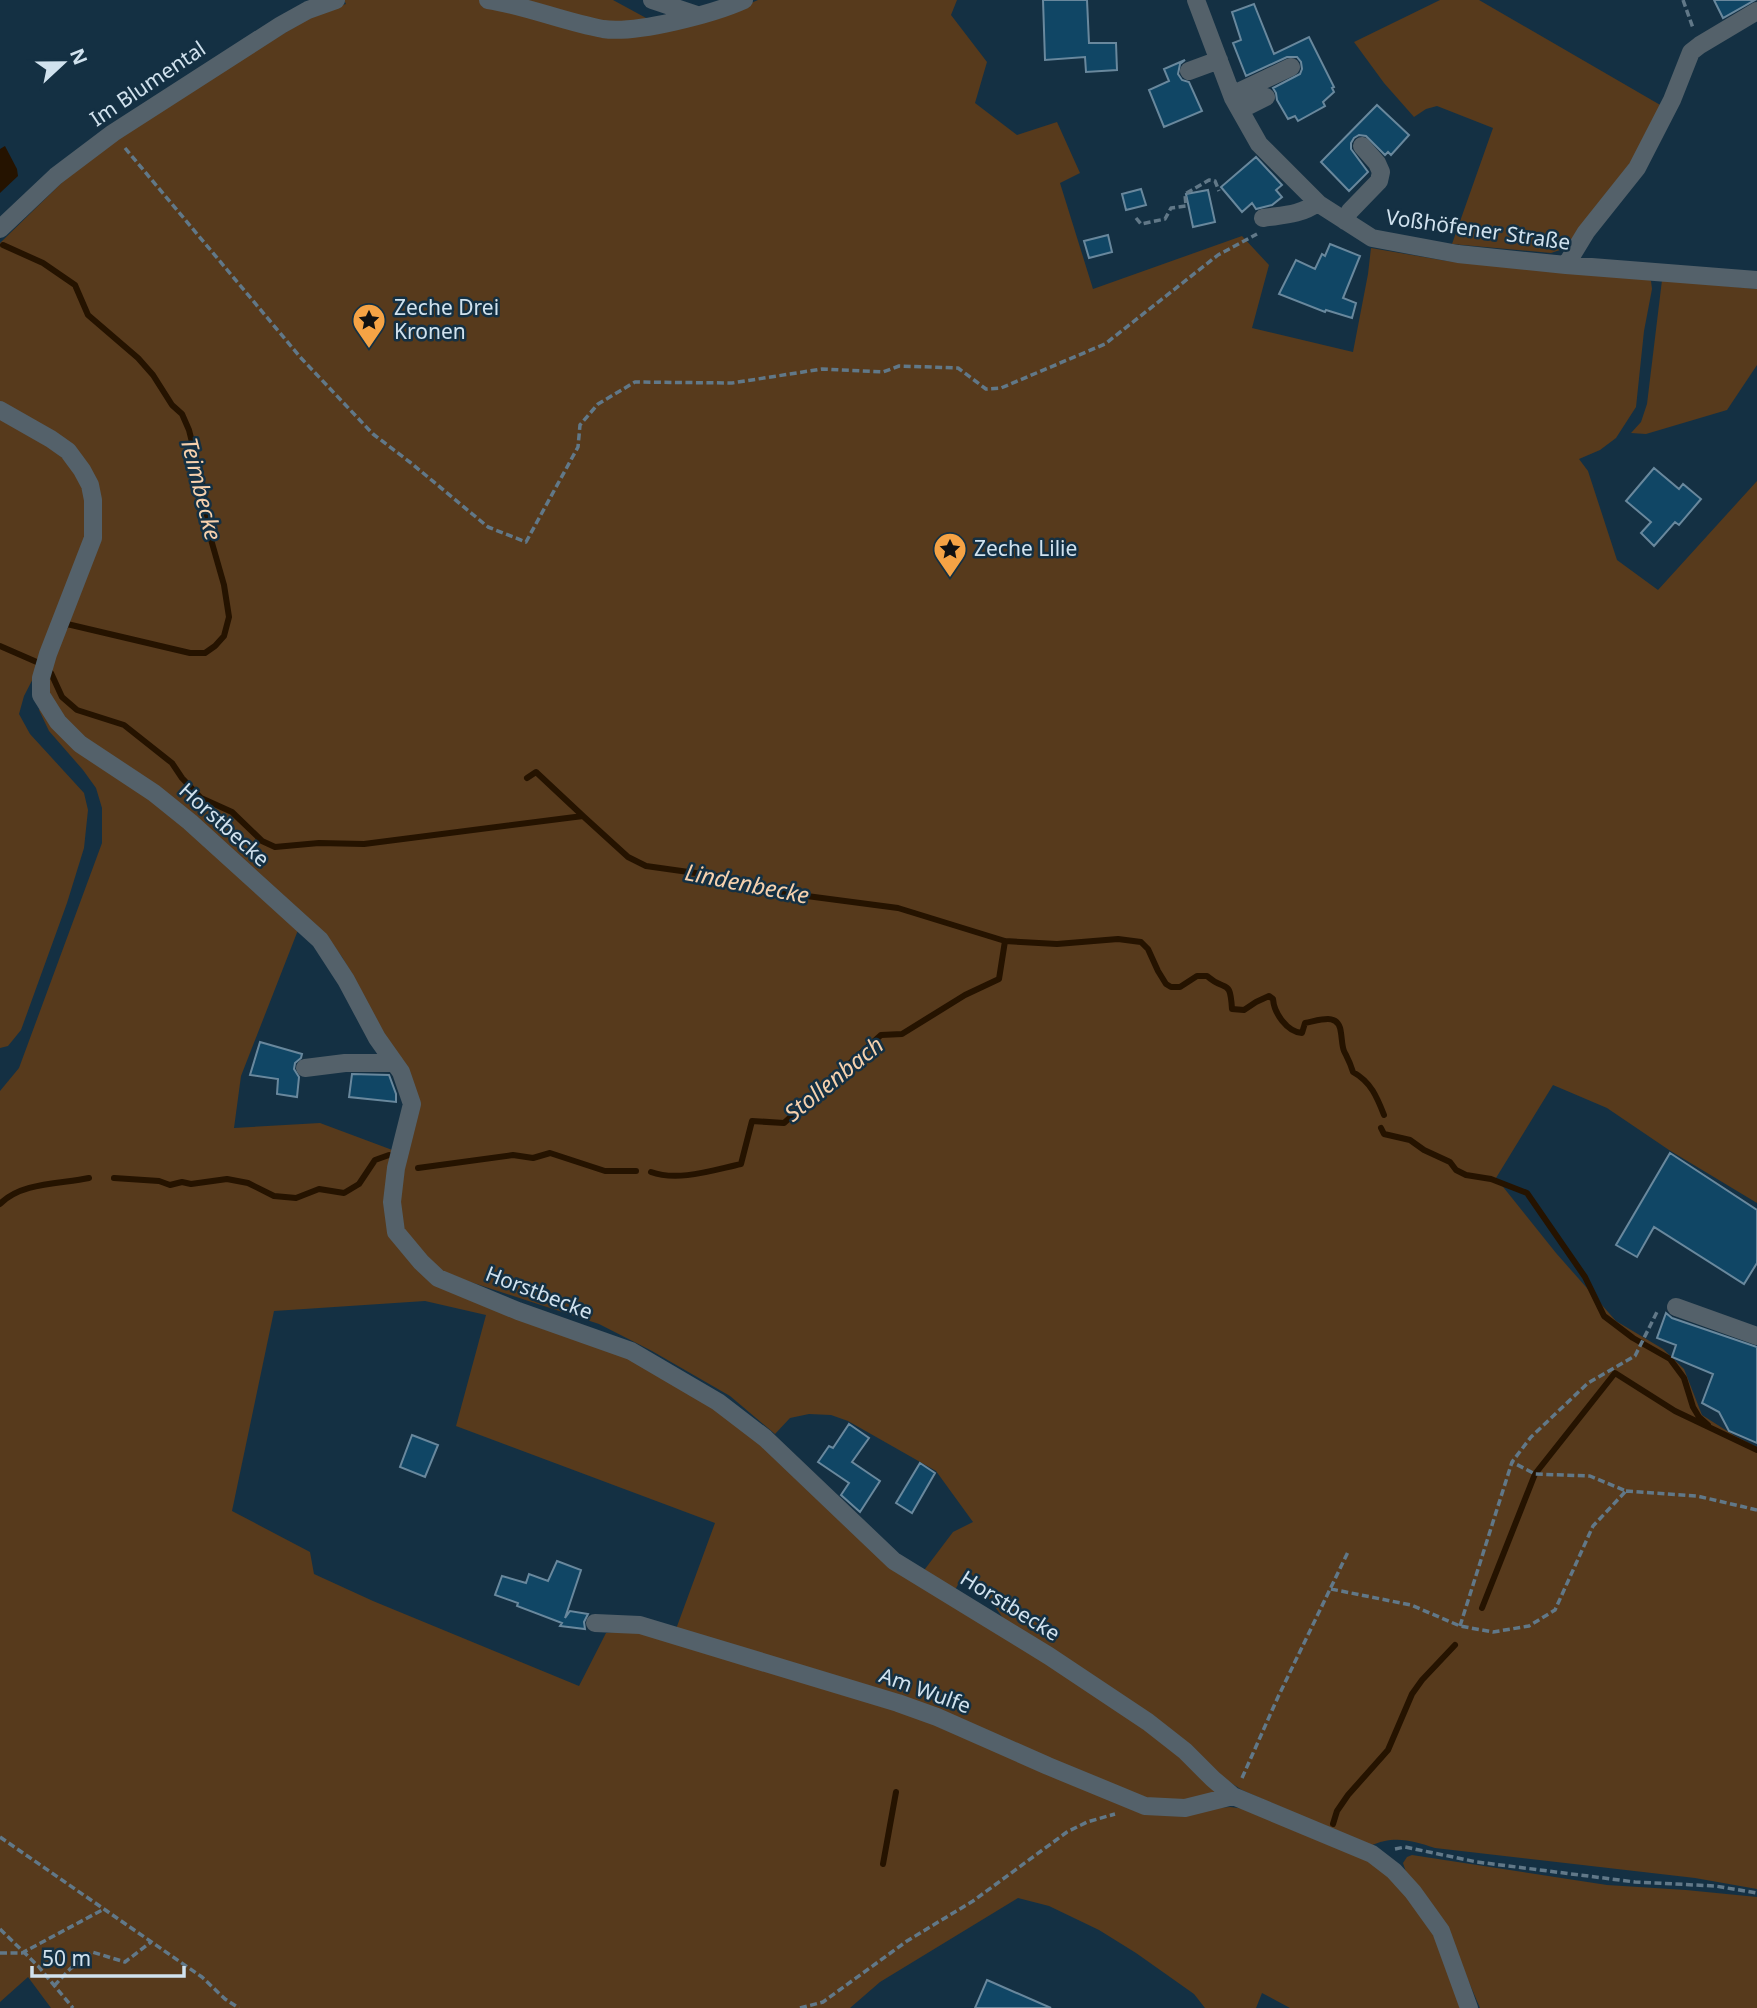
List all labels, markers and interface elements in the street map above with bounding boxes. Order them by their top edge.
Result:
north arrow [28,28,98,98]
street label: Im Blumental [84,34,211,132]
text: N [64,45,94,69]
street label: Voßhöfener Straße [1384,202,1572,256]
place label: Zeche Drei Kronen [394,293,499,345]
place icon: Zeche Drei Kronen [350,301,388,350]
water label: Teimbecke [174,434,230,544]
place icon: Zeche Lilie [931,530,969,579]
place label: Zeche Lilie [974,534,1077,562]
street label: Horstbecke [174,776,276,872]
water label: Lindenbecke [682,855,812,911]
water label: Stollenbach [777,1028,890,1128]
street label: Horstbecke [482,1259,597,1325]
street label: Horstbecke [955,1563,1066,1647]
street label: Am Wulfe [876,1661,975,1720]
scale bar [32,1934,184,1978]
text: 50 m [42,1944,91,1972]

